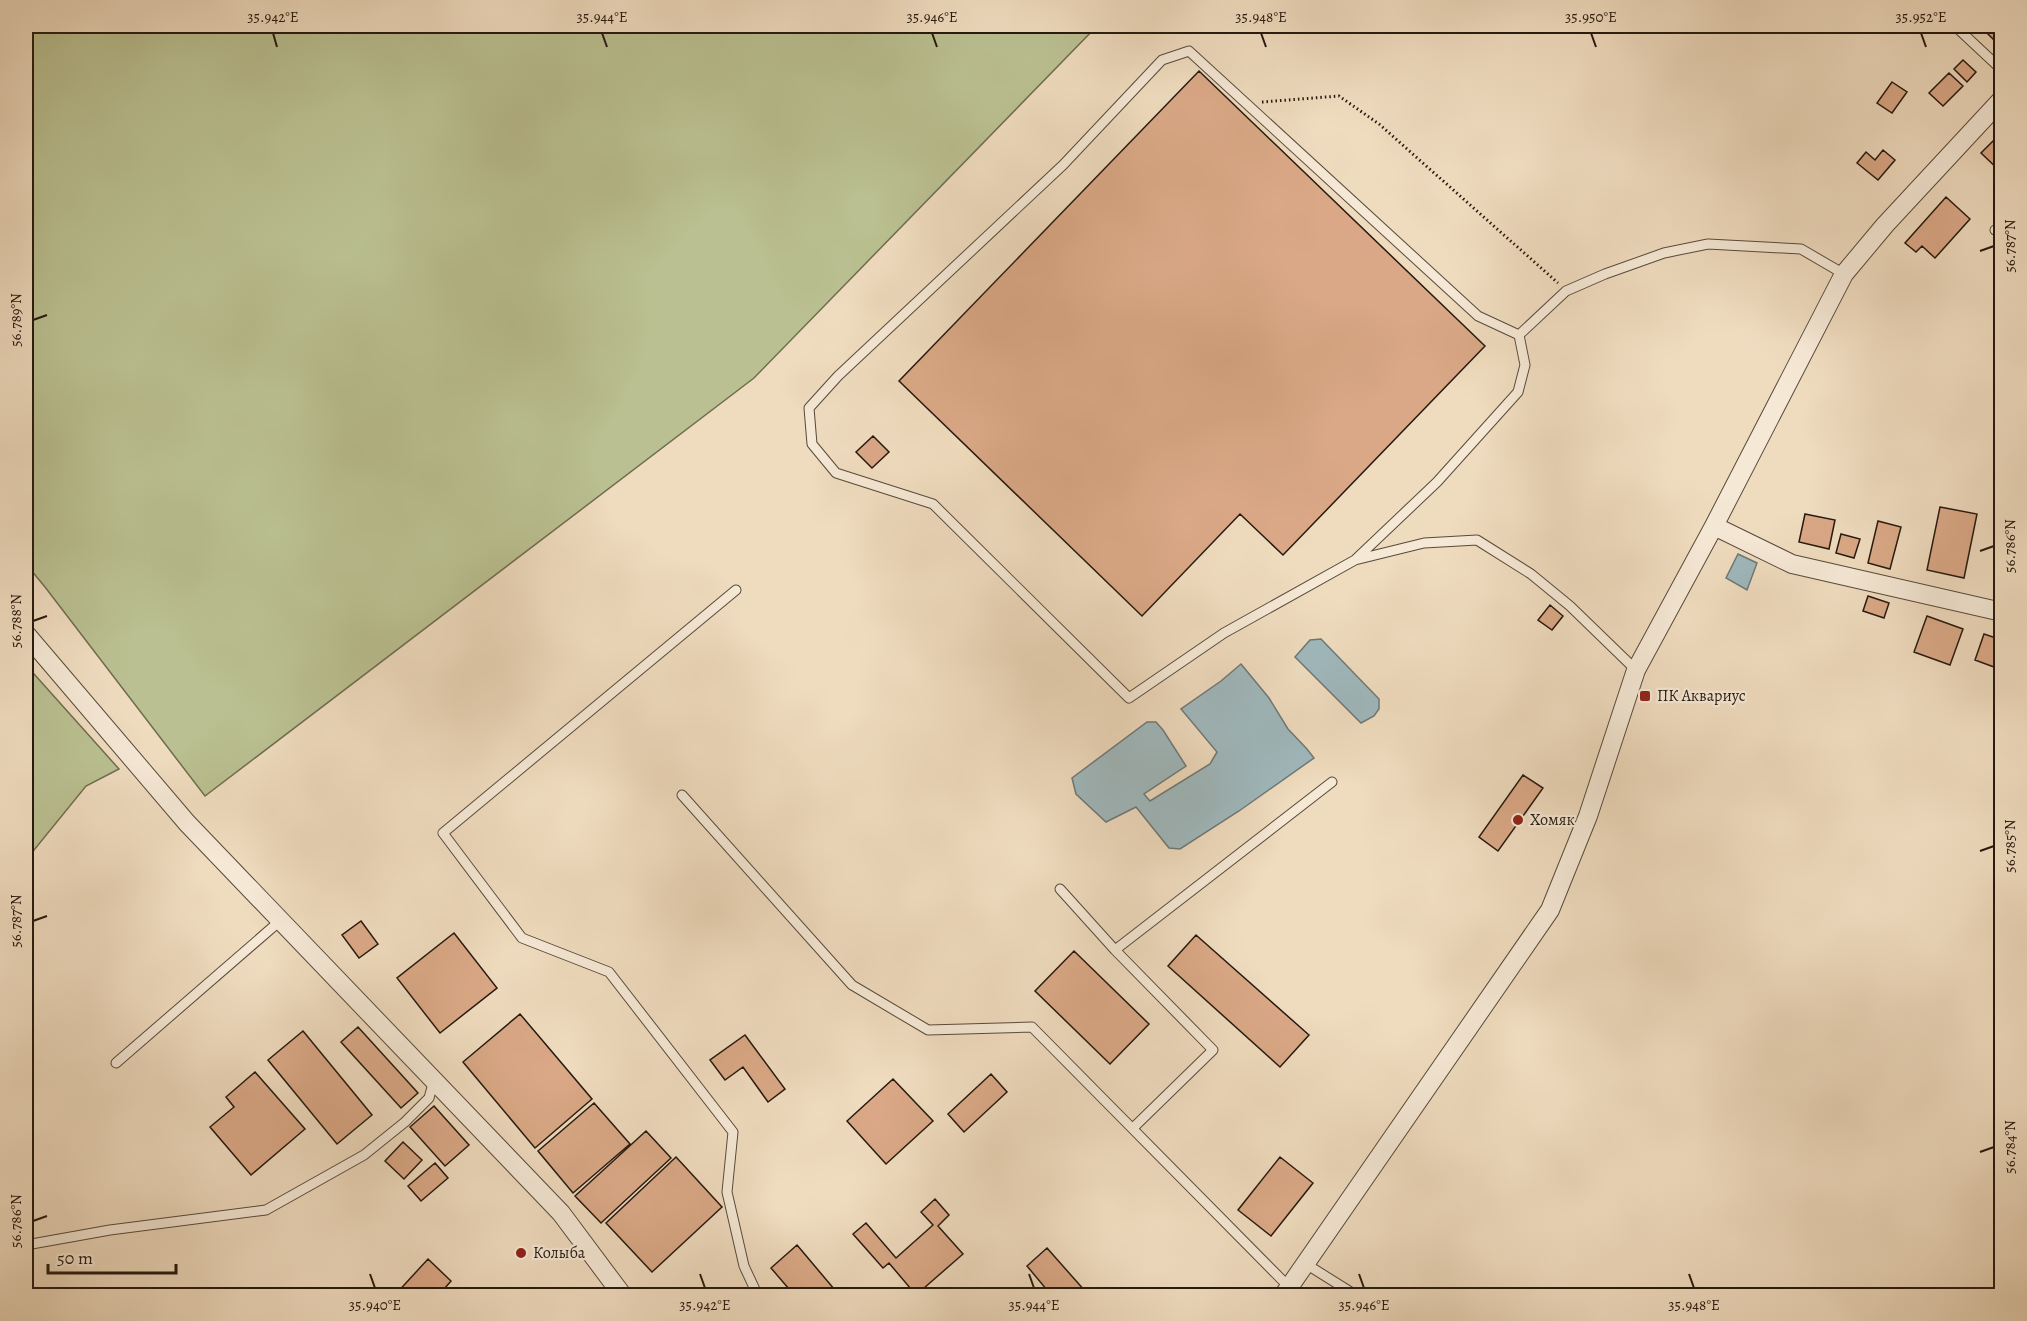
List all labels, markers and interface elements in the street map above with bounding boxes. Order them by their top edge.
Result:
text: 35.942°E [247,7,299,27]
text: 35.944°E [576,7,628,27]
text: 35.946°E [906,7,958,27]
text: 35.948°E [1235,7,1287,27]
text: 35.950°E [1565,7,1617,27]
text: 35.952°E [1895,7,1947,27]
text: 56.787°N [2000,219,2020,273]
text: 56.789°N [6,293,26,347]
text: 56.786°N [2000,519,2020,573]
text: 56.788°N [6,594,26,648]
place label: ПК Аквариус [1657,685,1746,707]
marker: ПК Аквариус [1638,689,1652,703]
place label: Хомяк [1530,809,1575,831]
marker: Хомяк [1511,813,1525,827]
text: 56.785°N [2000,819,2020,873]
text: 56.787°N [6,894,26,948]
text: 56.784°N [2000,1120,2020,1174]
text: 56.786°N [6,1194,26,1248]
scale bar [48,1237,176,1275]
place label: Колыба [533,1242,586,1264]
text: 50 m [57,1246,93,1270]
marker: Колыба [514,1246,528,1260]
text: 35.940°E [349,1295,401,1315]
text: 35.942°E [679,1295,731,1315]
text: 35.944°E [1008,1295,1060,1315]
text: 35.946°E [1338,1295,1390,1315]
text: 35.948°E [1668,1295,1720,1315]

